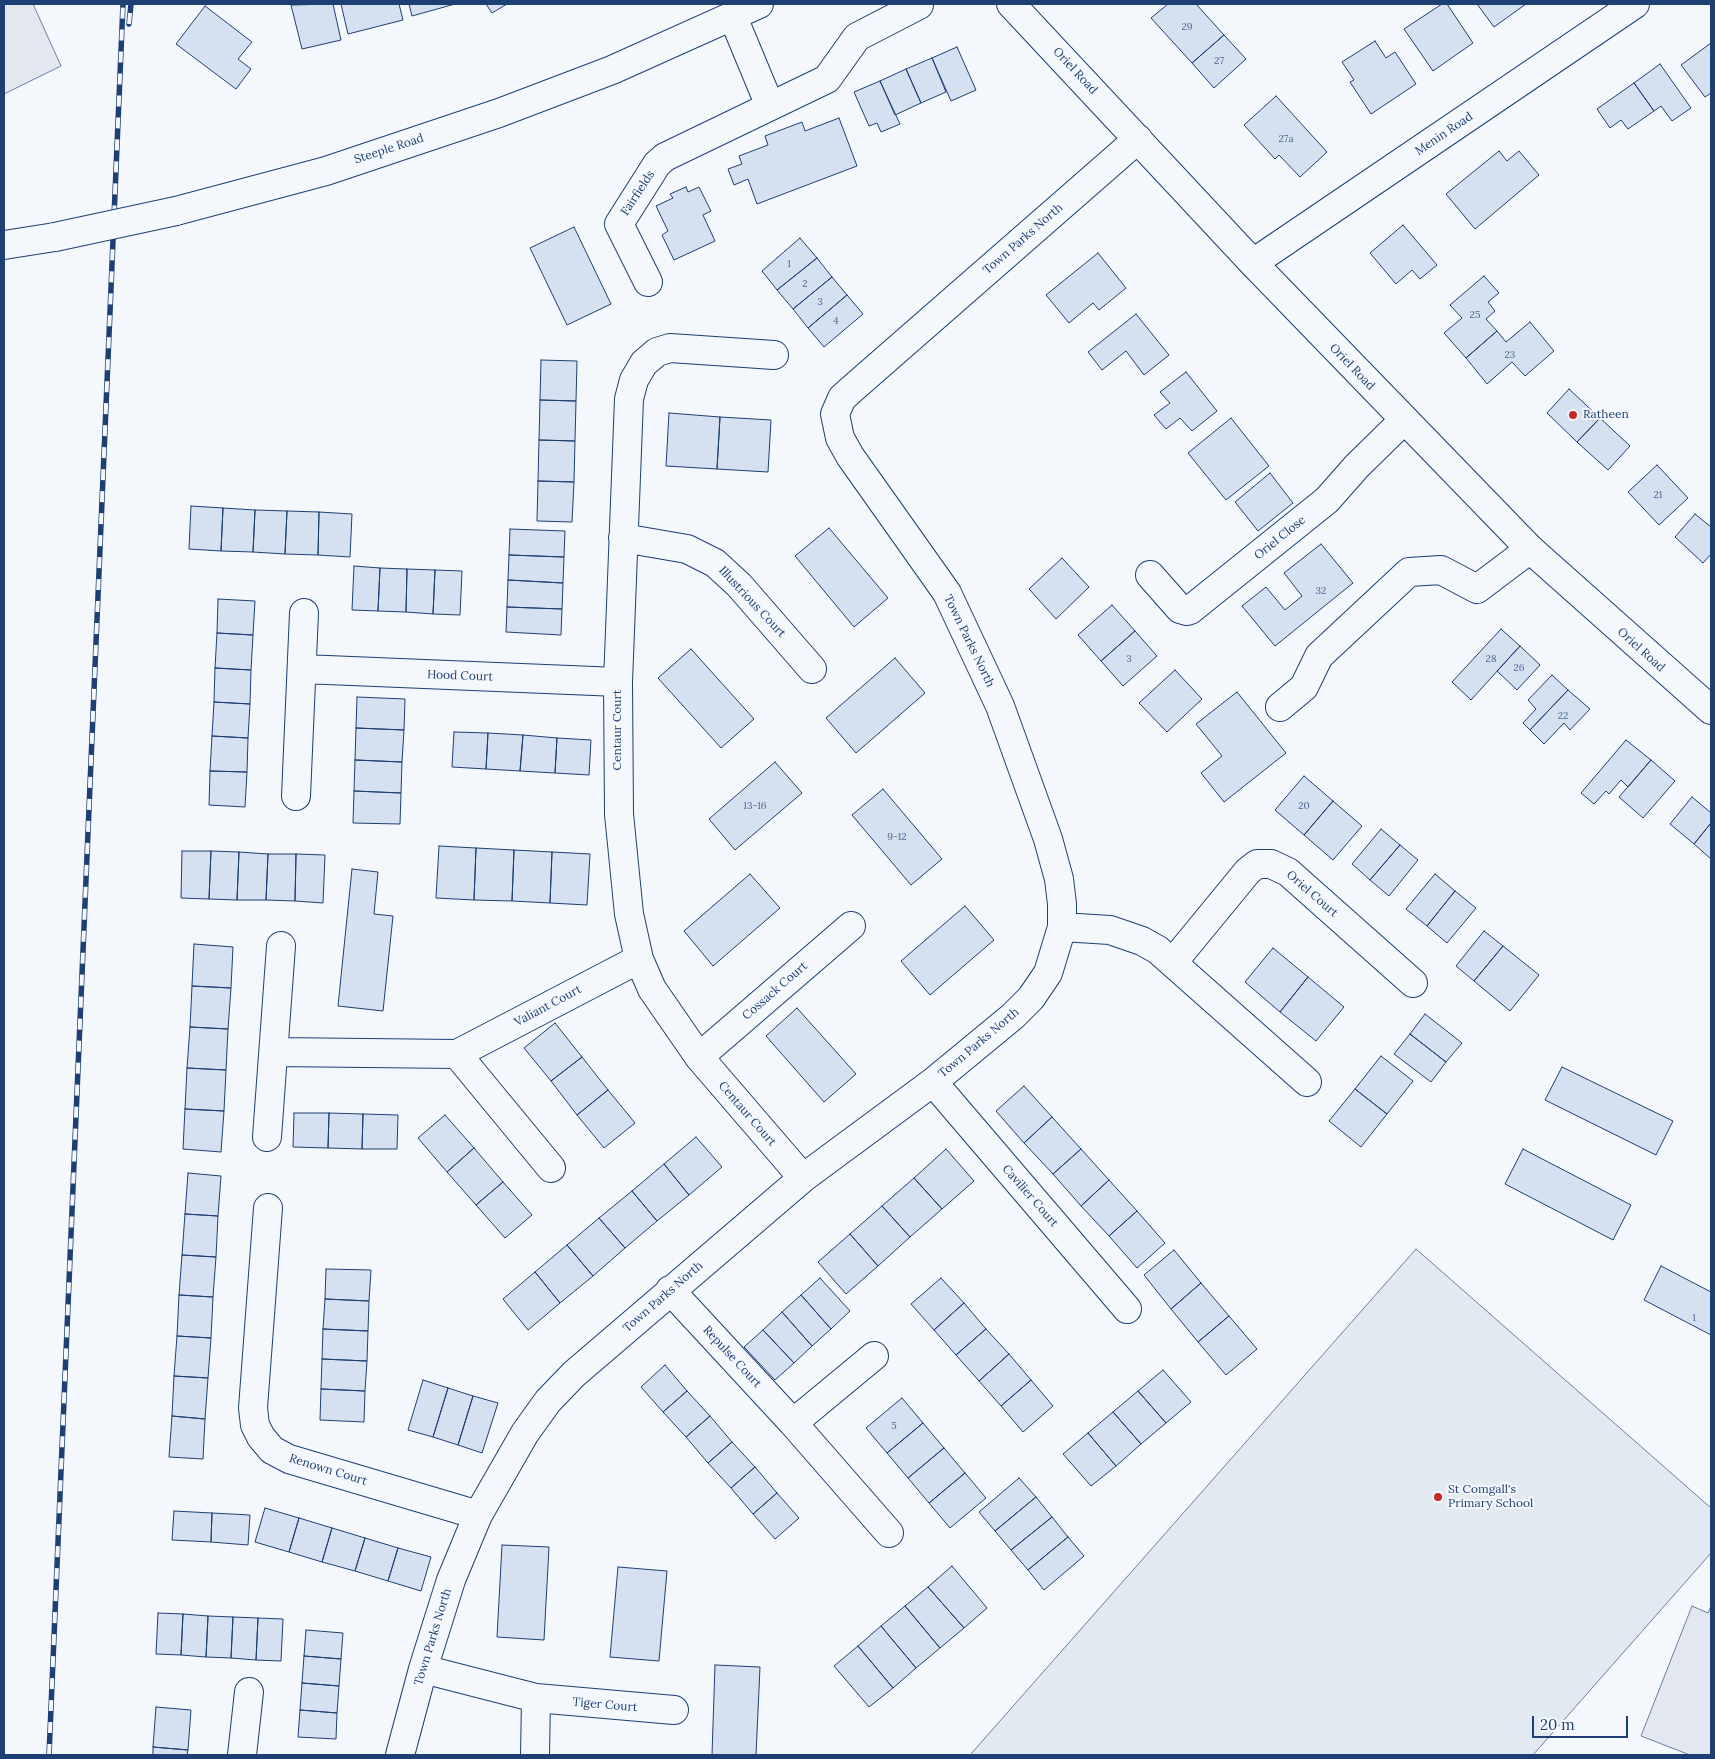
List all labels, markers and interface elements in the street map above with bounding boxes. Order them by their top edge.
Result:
house number: 29 [1181,21,1193,33]
street label: Oriel Road [1050,45,1100,97]
house number: 27 [1214,55,1224,67]
street label: Menin Road [1412,109,1476,159]
street label: Steeple Road [352,131,426,167]
house number: 27a [1278,133,1294,145]
street label: Fairfields [618,168,658,218]
street label: Town Parks North [980,200,1066,278]
house number: 1 [787,258,791,270]
house number: 2 [802,278,808,290]
house number: 3 [817,296,823,308]
house number: 25 [1470,309,1480,321]
house number: 4 [833,315,839,327]
street label: Oriel Road [1326,341,1378,393]
house number: 23 [1505,349,1515,361]
place label: Ratheen [1583,408,1629,422]
marker: Ratheen [1567,409,1579,421]
house number: 21 [1653,489,1663,501]
street label: Oriel Close [1251,513,1309,563]
street label: Illustrious Court [715,563,789,641]
house number: 32 [1316,585,1326,597]
street label: Town Parks North [940,593,998,689]
street label: Oriel Road [1614,625,1668,675]
house number: 3 [1126,653,1132,665]
house number: 28 [1486,653,1496,665]
house number: 26 [1513,662,1525,674]
street label: Hood Court [427,668,493,684]
street label: Centaur Court [611,690,625,770]
house number: 22 [1558,710,1568,722]
house number: 13-16 [743,800,767,812]
house number: 20 [1298,800,1310,812]
house number: 9-12 [887,831,907,843]
street label: Oriel Court [1283,868,1341,920]
street label: Cossack Court [740,959,810,1023]
street label: Valiant Court [512,982,584,1030]
street label: Town Parks North [936,1005,1022,1081]
street label: Centaur Court [715,1079,779,1149]
street label: Cavilier Court [999,1162,1061,1230]
street label: Town Parks North [620,1258,706,1336]
house number: 1 [1692,1312,1696,1324]
street label: Repulse Court [700,1323,764,1391]
house number: 5 [891,1420,897,1432]
street label: Renown Court [287,1451,369,1489]
place label: St Comgall's Primary School [1448,1483,1533,1511]
marker: St Comgall's Primary School [1432,1491,1444,1503]
street label: Town Parks North [411,1587,455,1687]
street label: Tiger Court [572,1695,638,1715]
scale bar [1535,1706,1631,1738]
text: 20 m [1540,1715,1575,1734]

